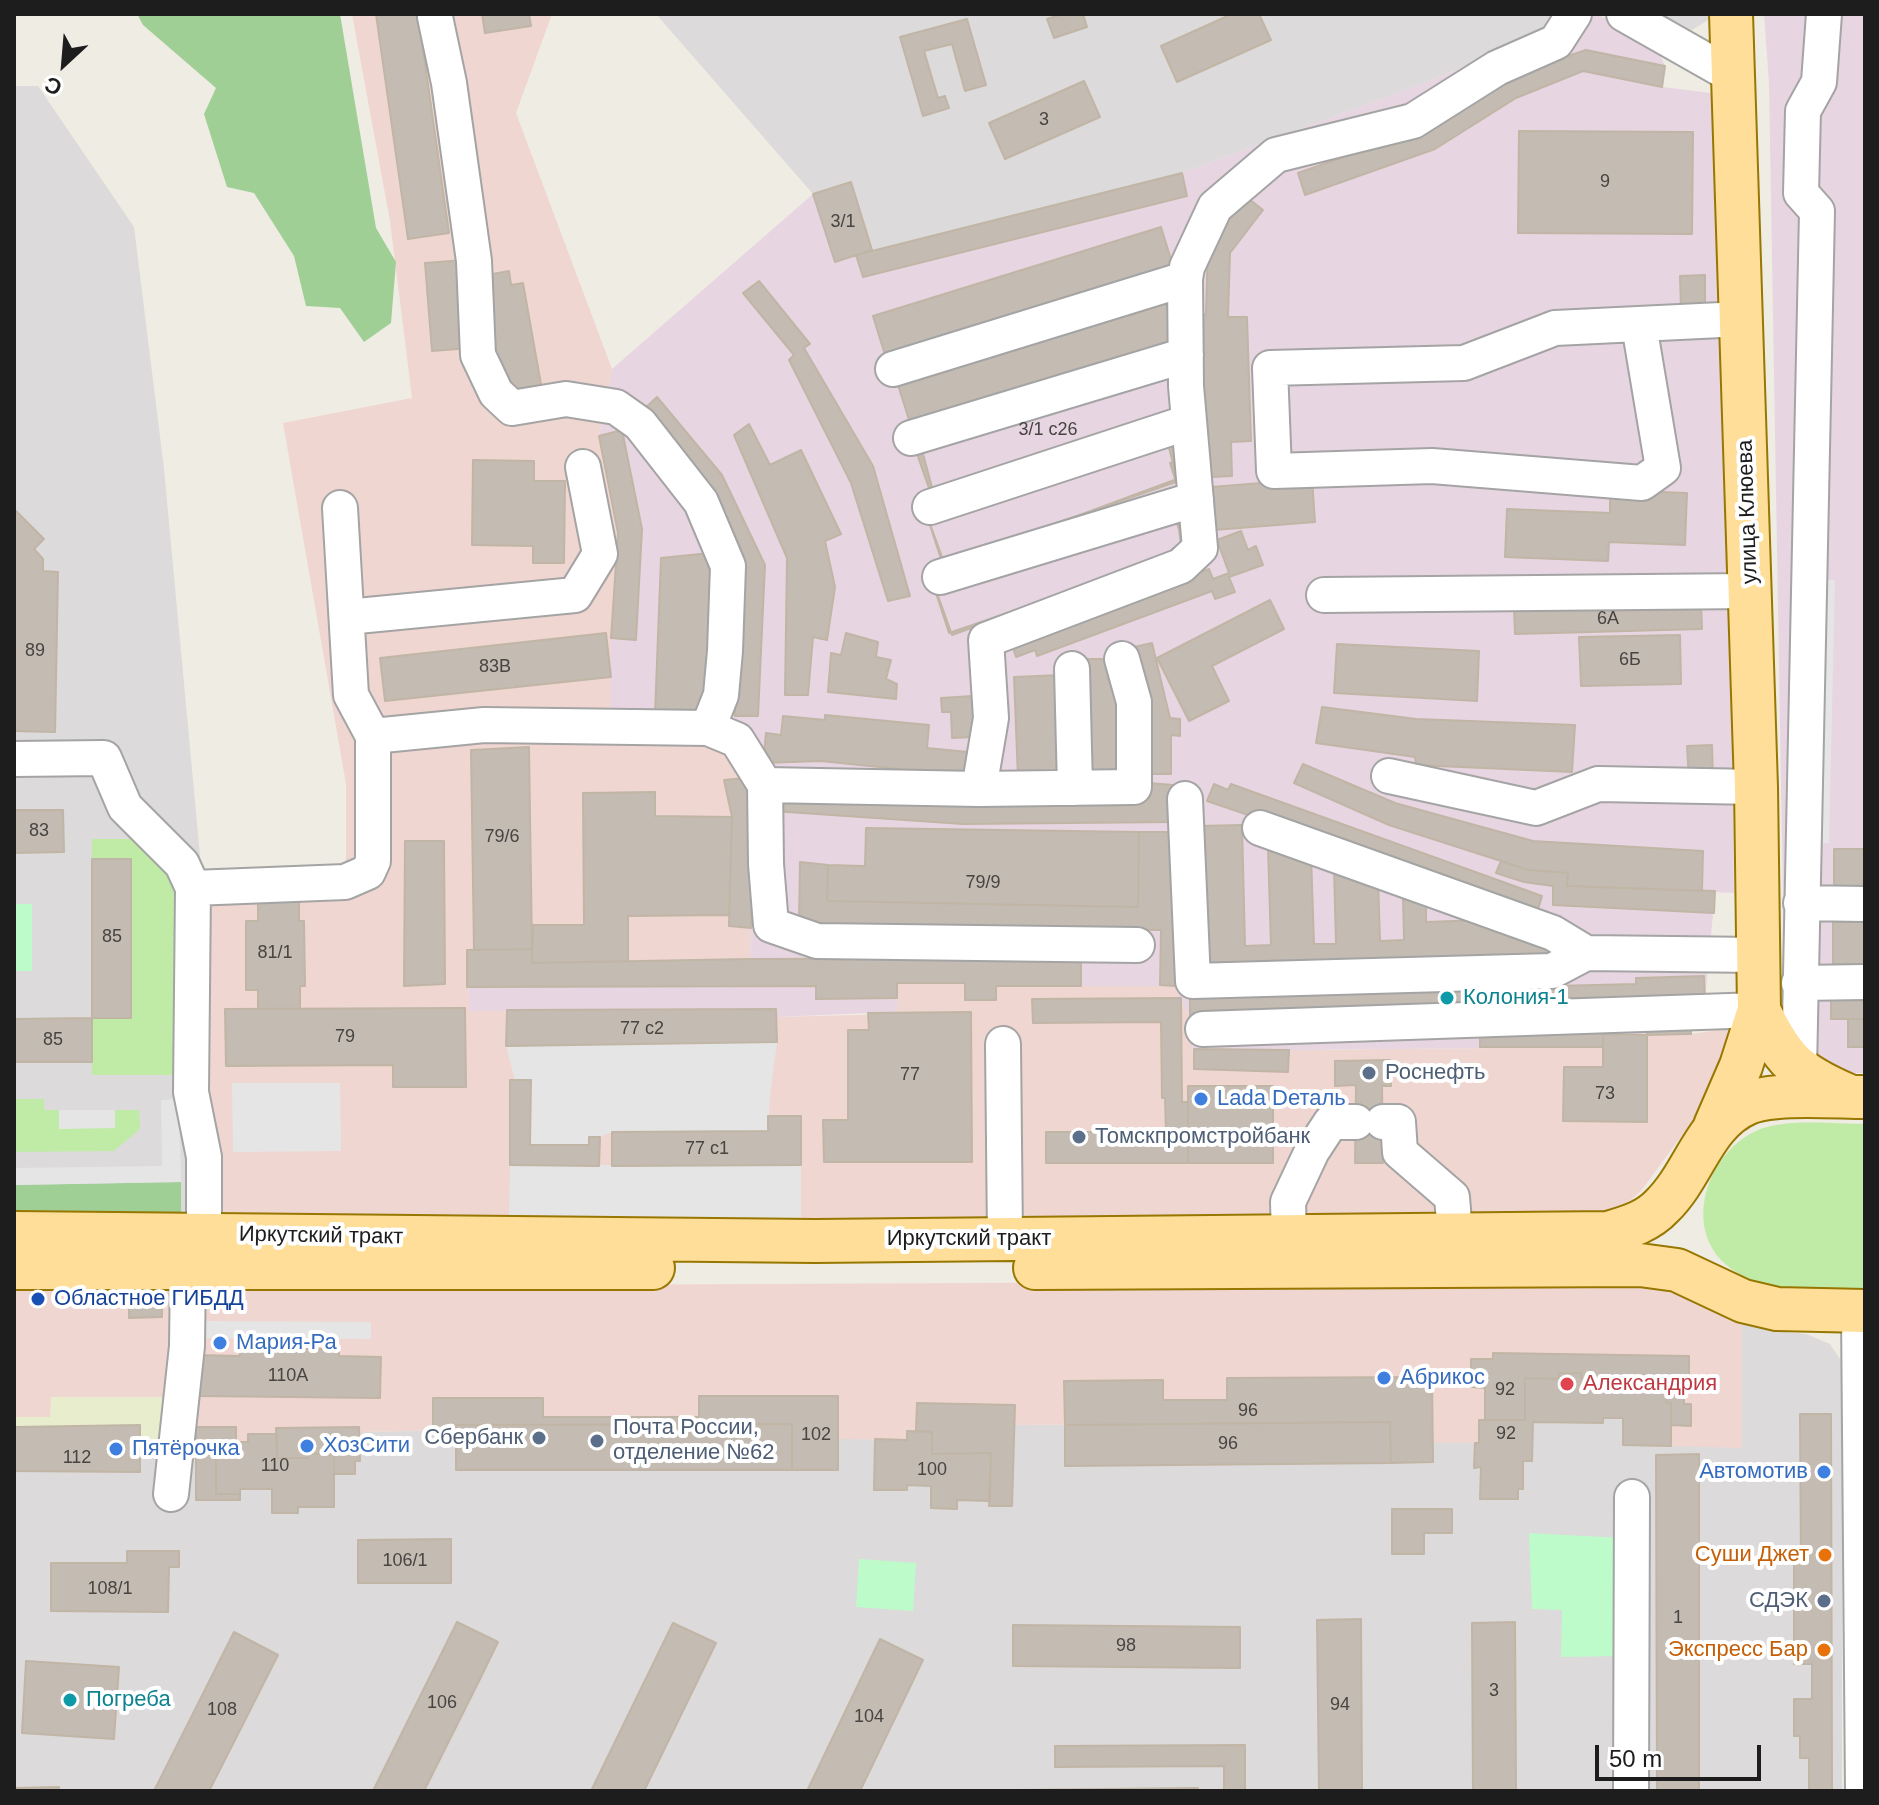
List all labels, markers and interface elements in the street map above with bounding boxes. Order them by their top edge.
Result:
north arrow [24,24,104,104]
text: С [41,71,66,101]
house number: 3 [1039,109,1049,131]
house number: 9 [1600,171,1610,193]
house number: 3/1 [830,211,856,233]
house number: 3/1 с26 [1018,419,1078,441]
street label: улица Клюева [1732,439,1764,585]
house number: 6А [1597,608,1619,630]
house number: 89 [25,640,45,662]
house number: 6Б [1619,649,1641,671]
house number: 83В [479,656,511,678]
house number: 83 [29,820,49,842]
house number: 79/6 [484,826,520,848]
house number: 79/9 [965,872,1001,894]
house number: 85 [102,926,122,948]
house number: 81/1 [257,942,293,964]
place label: Колония-1 [1463,985,1569,1011]
marker: Колония-1 [1438,989,1456,1007]
house number: 77 с2 [620,1018,664,1040]
house number: 79 [335,1026,355,1048]
house number: 85 [43,1029,63,1051]
place label: Роснефть [1385,1060,1485,1086]
house number: 77 [900,1064,920,1086]
marker: Роснефть [1360,1064,1378,1082]
house number: 73 [1595,1083,1615,1105]
place label: Lada Dеталь [1217,1086,1346,1112]
marker: Lada Dеталь [1192,1090,1210,1108]
place label: Томскпромстройбанк [1095,1124,1310,1150]
marker: Томскпромстройбанк [1070,1128,1088,1146]
house number: 77 с1 [685,1138,729,1160]
street label: Иркутский тракт [239,1221,403,1251]
street label: Иркутский тракт [887,1226,1051,1252]
place label: Областное ГИБДД [54,1286,244,1312]
marker: Областное ГИБДД [29,1290,47,1308]
place label: Мария-Ра [236,1330,337,1356]
marker: Мария-Ра [211,1334,229,1352]
house number: 110А [268,1365,308,1387]
place label: Абрикос [1400,1365,1485,1391]
marker: Абрикос [1375,1369,1393,1387]
place label: Александрия [1583,1371,1717,1397]
marker: Александрия [1558,1375,1576,1393]
house number: 92 [1495,1379,1515,1401]
house number: 96 [1238,1400,1258,1422]
place label: Почта России, отделение №62 [613,1415,774,1466]
house number: 92 [1496,1423,1516,1445]
house number: 102 [801,1424,831,1446]
place label: Сбербанк [424,1425,523,1451]
marker: Сбербанк [530,1429,548,1447]
marker: Почта России, отделение №62 [588,1432,606,1450]
place label: ХозСити [323,1433,410,1459]
house number: 96 [1218,1433,1238,1455]
place label: Пятёрочка [132,1436,240,1462]
marker: ХозСити [298,1437,316,1455]
marker: Пятёрочка [107,1440,125,1458]
house number: 112 [63,1447,91,1469]
house number: 110 [261,1455,289,1477]
house number: 100 [917,1459,947,1481]
place label: Автомотив [1699,1459,1808,1485]
marker: Автомотив [1815,1463,1833,1481]
place label: Суши Джет [1695,1542,1809,1568]
marker: Суши Джет [1816,1546,1834,1564]
house number: 106/1 [382,1550,428,1572]
house number: 108/1 [87,1578,133,1600]
place label: СДЭК [1749,1588,1808,1614]
marker: СДЭК [1815,1592,1833,1610]
house number: 1 [1673,1607,1683,1629]
house number: 98 [1116,1635,1136,1657]
place label: Экспресс Бар [1668,1637,1808,1663]
marker: Экспресс Бар [1815,1641,1833,1659]
house number: 3 [1489,1680,1499,1702]
place label: Погреба [86,1687,171,1713]
marker: Погреба [61,1691,79,1709]
house number: 106 [427,1692,457,1714]
house number: 94 [1330,1694,1350,1716]
house number: 108 [207,1699,237,1721]
house number: 104 [854,1706,884,1728]
scale bar [1599,1729,1765,1779]
text: 50 m [1609,1745,1662,1772]

